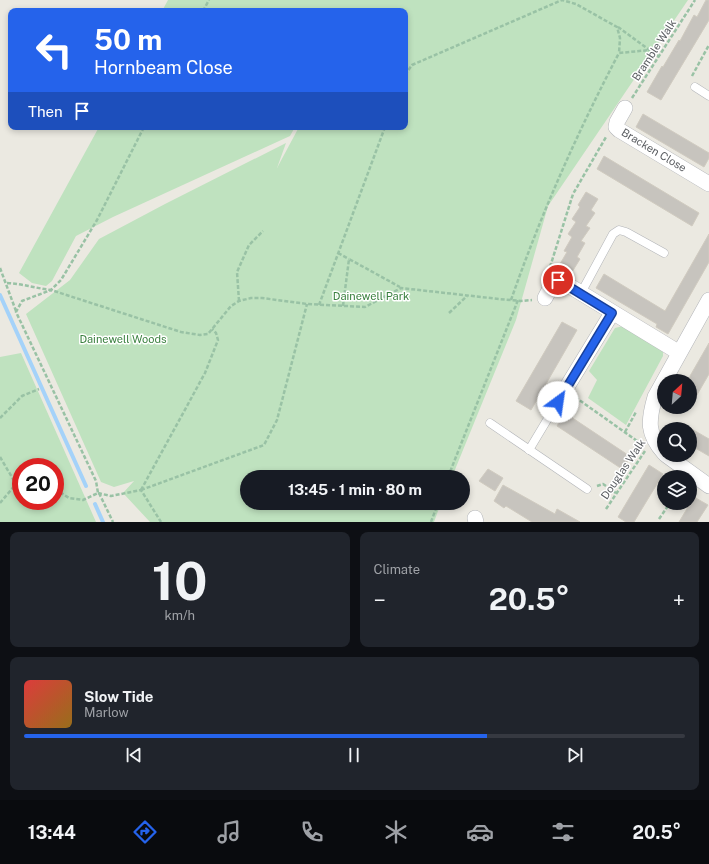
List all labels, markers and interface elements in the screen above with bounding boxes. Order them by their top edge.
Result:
street label: Bramble Walk [630,17,678,83]
text: 50 m [94,23,162,56]
icon: left [28,24,80,76]
text: Hornbeam Close [94,57,233,78]
icon: arrive [71,100,93,122]
text: Then [28,103,63,120]
street label: Bracken Close [620,126,688,174]
pin [541,263,575,297]
icon: arrive [547,269,569,291]
park label: Dainewell Park [333,290,409,302]
park label: Dainewell Woods [79,333,167,345]
north arrow [657,374,697,414]
map controls [657,374,697,510]
position arrow [537,381,579,423]
button: search [657,422,697,462]
street label: Douglas Walk [598,437,648,501]
speed limit sign: 20 [12,458,64,510]
button: layers [657,470,697,510]
text: 13:45 · 1 min · 80 m [288,481,422,498]
text: 10 [152,551,208,612]
text: Climate [374,562,420,577]
text: 20.5° [489,581,570,617]
text: − [374,587,386,613]
text: + [673,587,685,613]
text: km/h [164,608,195,623]
text: Slow Tide [84,688,153,705]
text: Marlow [84,705,129,720]
icon: previous [123,744,145,766]
icon: pause [343,744,365,766]
icon: next [564,744,586,766]
icon: directions [131,818,159,846]
icon: music [215,818,243,846]
icon: phone [298,818,326,846]
icon: climate [382,818,410,846]
icon: car [466,818,494,846]
icon: filters [549,818,577,846]
text: 13:44 [28,822,76,843]
text: 20.5° [633,822,681,843]

